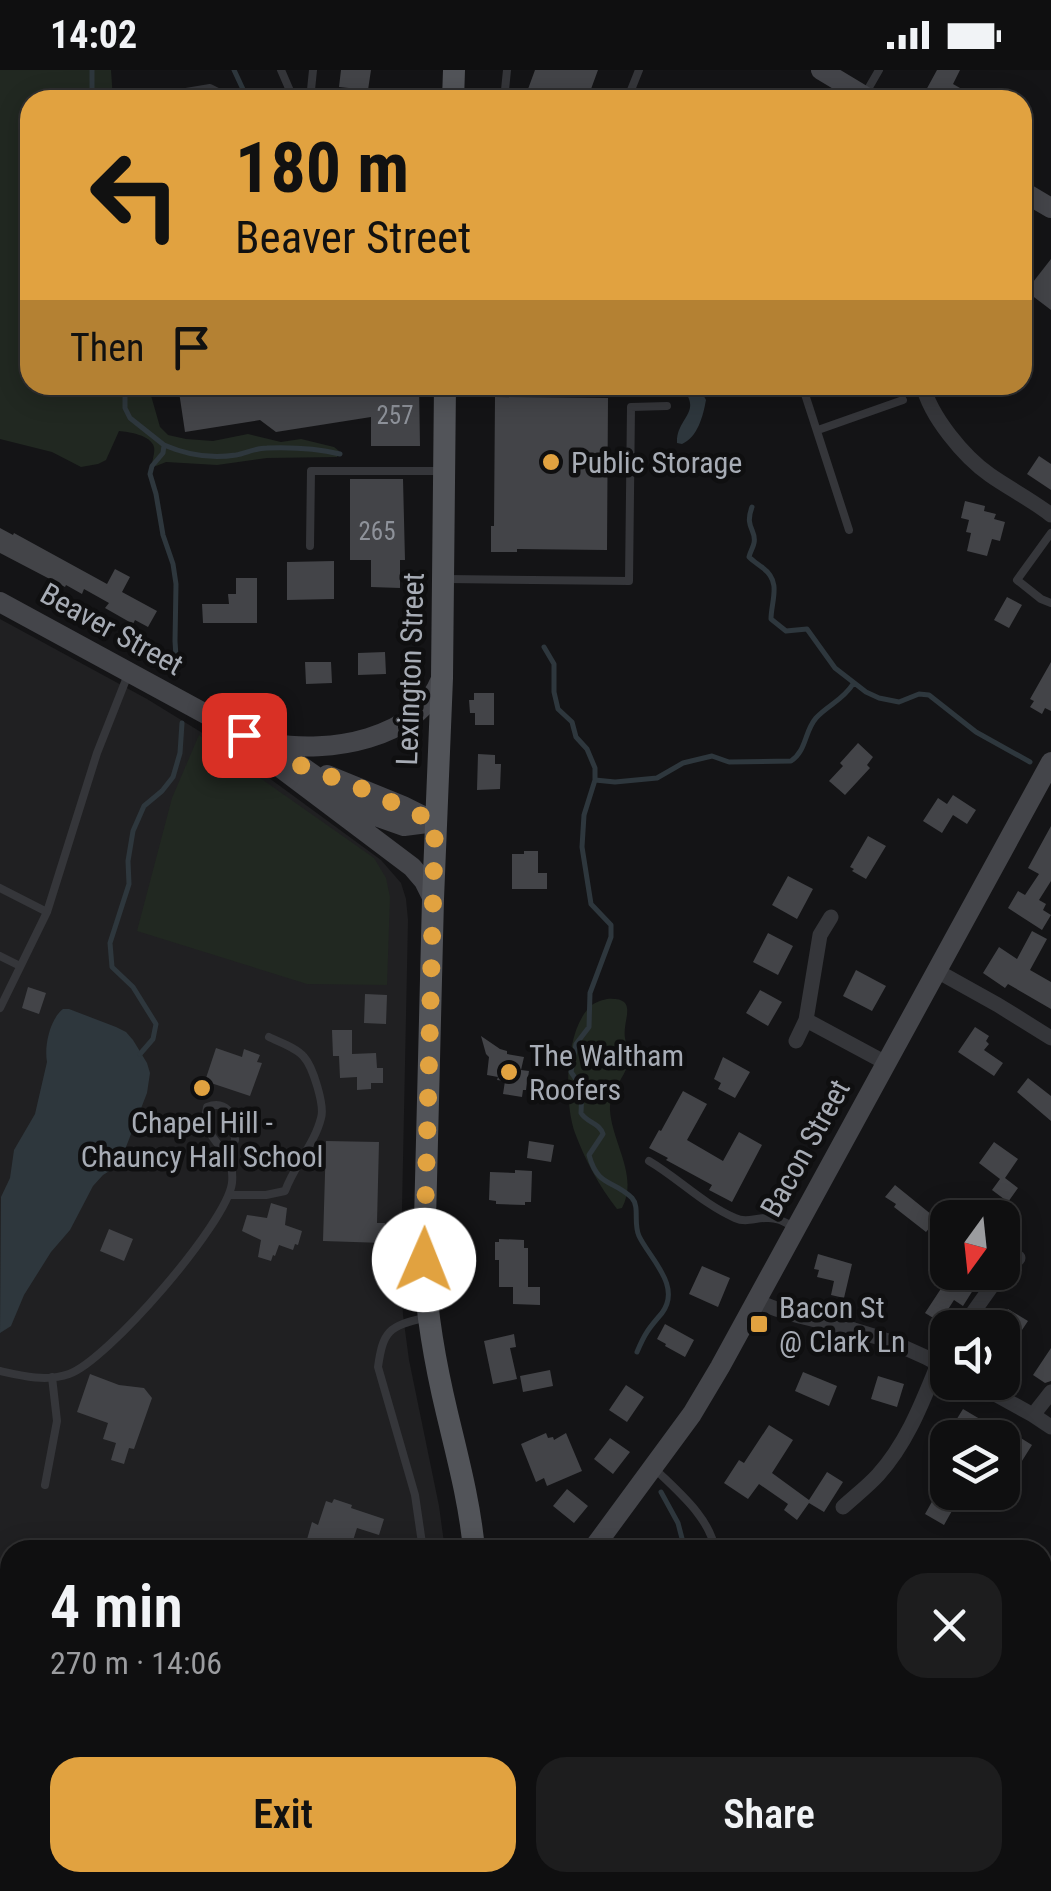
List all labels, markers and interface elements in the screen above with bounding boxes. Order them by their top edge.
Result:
text: 14:02 [50,13,137,57]
text: 180 m [235,127,409,209]
icon: left [70,130,200,260]
text: Beaver Street [235,211,471,264]
icon: arrive [164,320,219,375]
text: Then [70,326,144,370]
house number: 257 [376,401,414,430]
place label: Public Storage [571,445,742,480]
marker: Public Storage [540,451,562,473]
house number: 265 [358,517,396,546]
street label: Lexington Street [389,572,431,766]
street label: Beaver Street [35,575,189,683]
pin [202,693,287,778]
icon: arrive [217,708,272,763]
place label: The Waltham Roofers [529,1038,684,1107]
marker: The Waltham Roofers [498,1061,520,1083]
street label: Bacon Street [753,1073,857,1223]
marker: Chapel Hill - Chauncy Hall School [191,1077,213,1099]
place label: Chapel Hill - Chauncy Hall School [81,1105,323,1174]
north arrow [930,1200,1020,1290]
map controls [930,1200,1020,1510]
position arrow [372,1208,476,1312]
place label: Bacon St @ Clark Ln [779,1290,906,1359]
button: sound [930,1310,1020,1400]
marker: Bacon St @ Clark Ln [748,1313,770,1335]
button: layers [930,1420,1020,1510]
text: 4 min [50,1571,183,1642]
button: close [897,1573,1002,1678]
text: 270 m · 14:06 [50,1644,222,1682]
button: Exit [50,1757,516,1872]
button: Share [536,1757,1002,1872]

